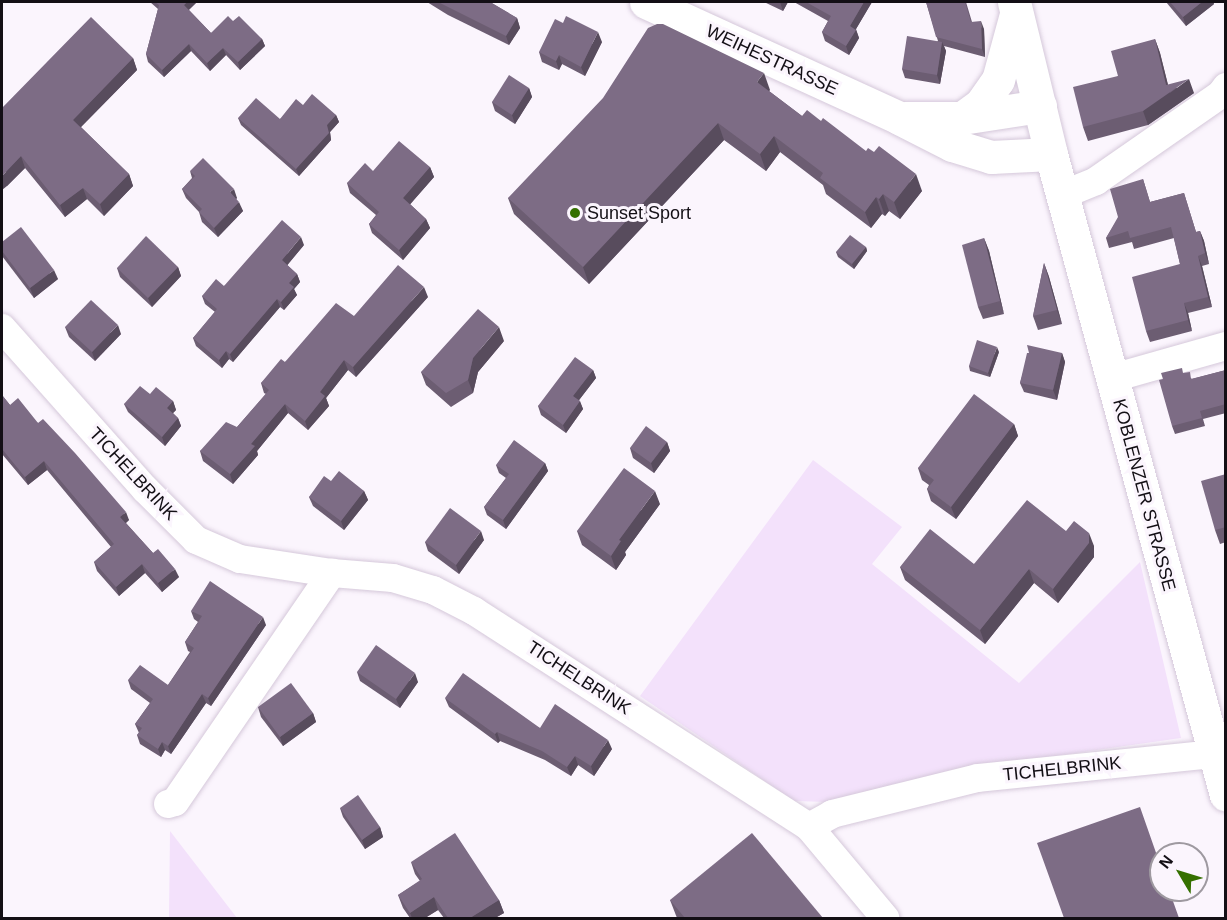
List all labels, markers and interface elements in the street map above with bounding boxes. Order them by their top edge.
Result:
street label: WEIHESTRASSE [703,20,841,100]
place label: Sunset Sport [587,202,691,224]
marker: Sunset Sport [568,206,582,220]
street label: KOBLENZER STRASSE [1108,397,1180,593]
street label: TICHELBRINK [85,423,181,525]
street label: TICHELBRINK [523,637,635,719]
street label: TICHELBRINK [1002,752,1122,786]
north arrow [1149,842,1209,902]
text: N [1156,852,1176,872]

